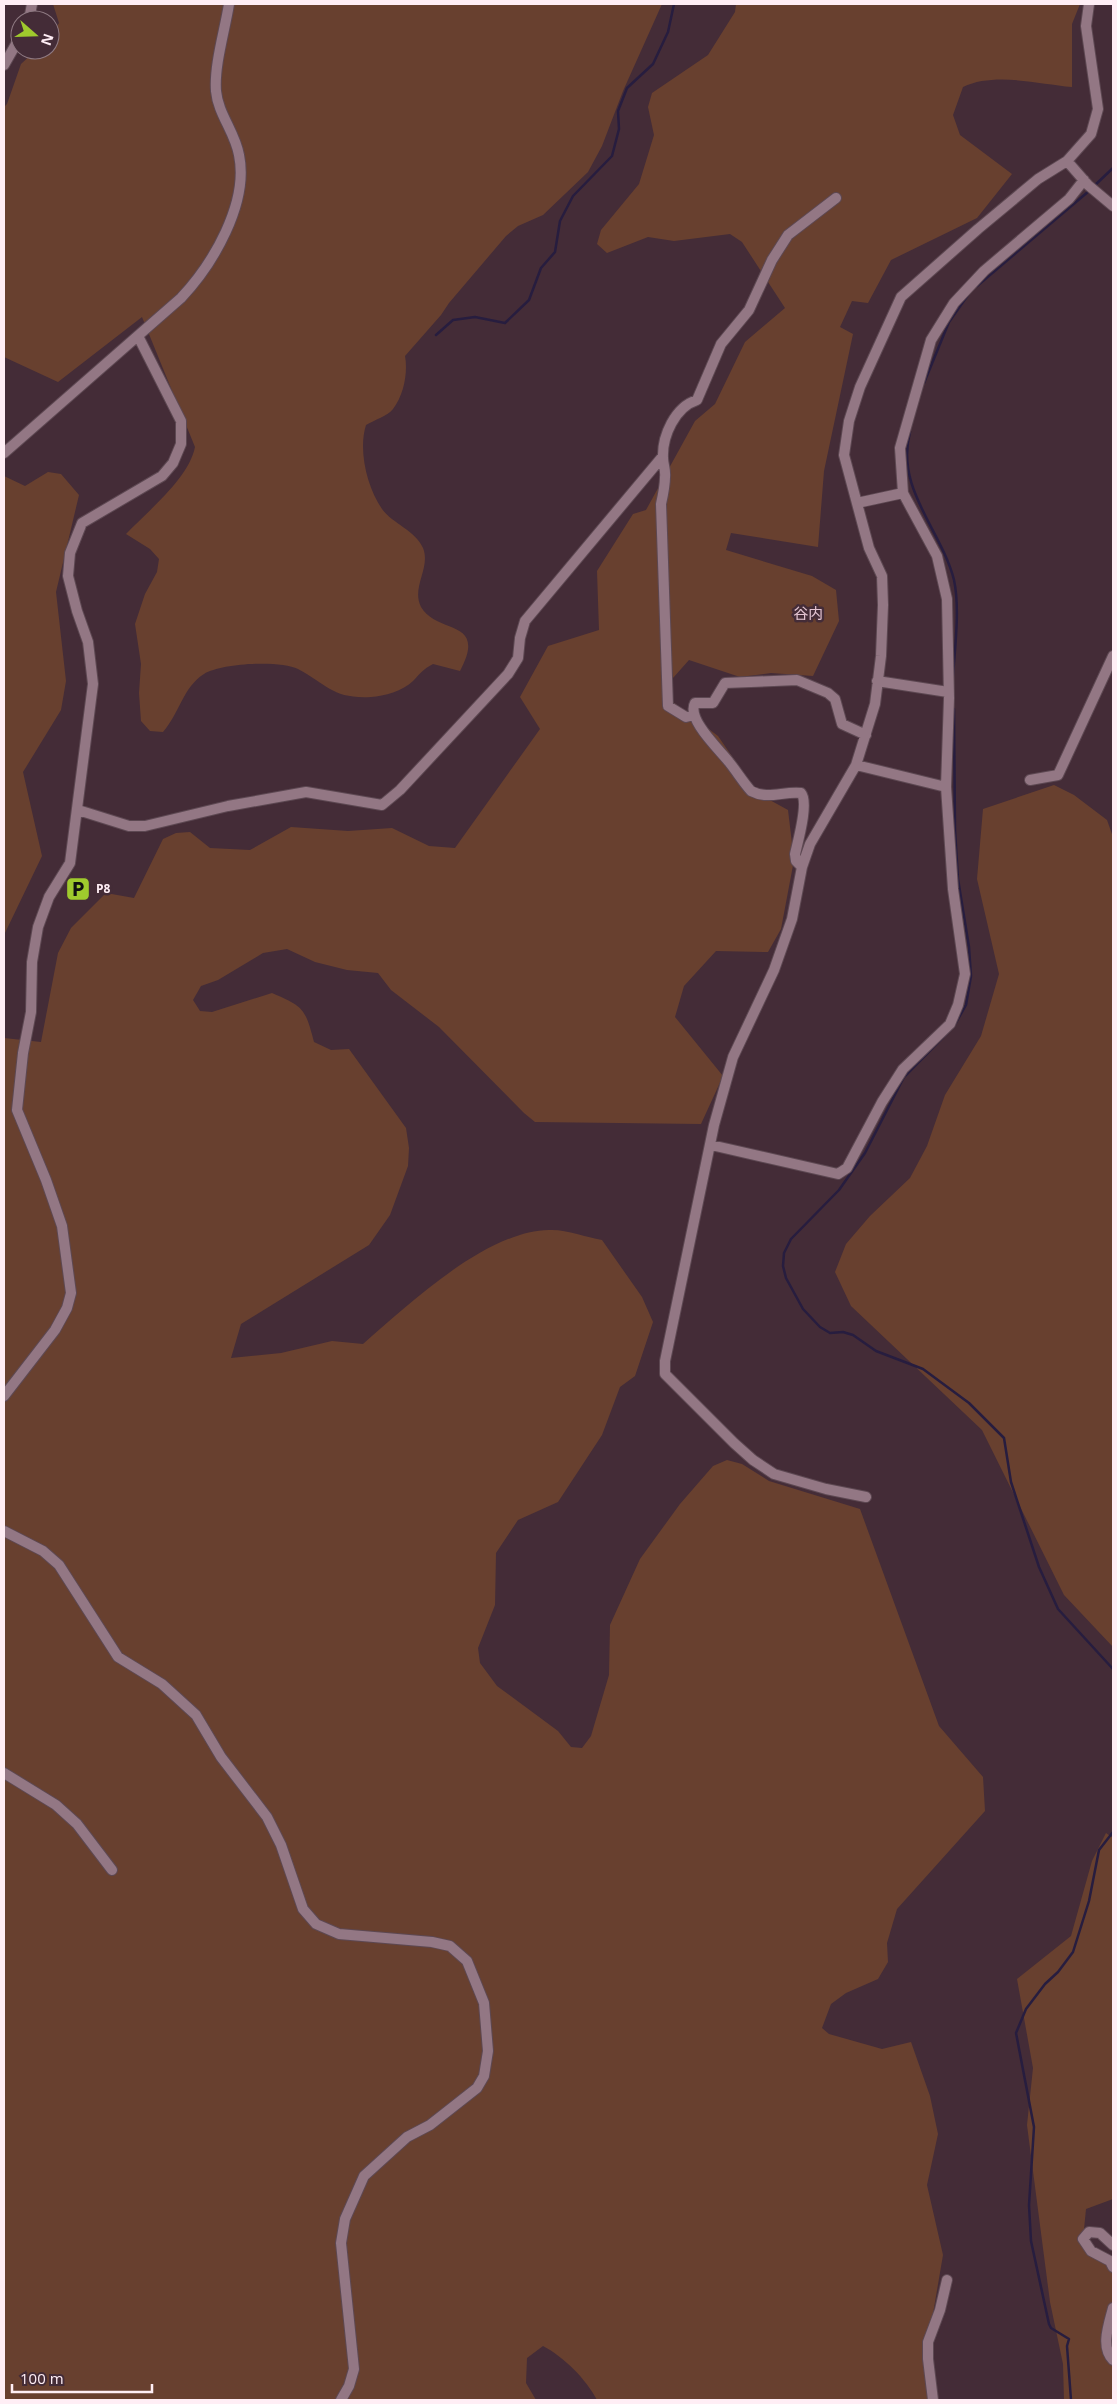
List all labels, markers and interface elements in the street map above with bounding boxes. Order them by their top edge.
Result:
north arrow [10,10,60,60]
text: N [37,31,59,48]
district label: 谷内 [793,603,823,623]
parking icon: P8 [65,876,91,902]
place label: P8 [96,880,111,897]
scale bar [12,2362,152,2394]
text: 100 m [20,2368,64,2388]

